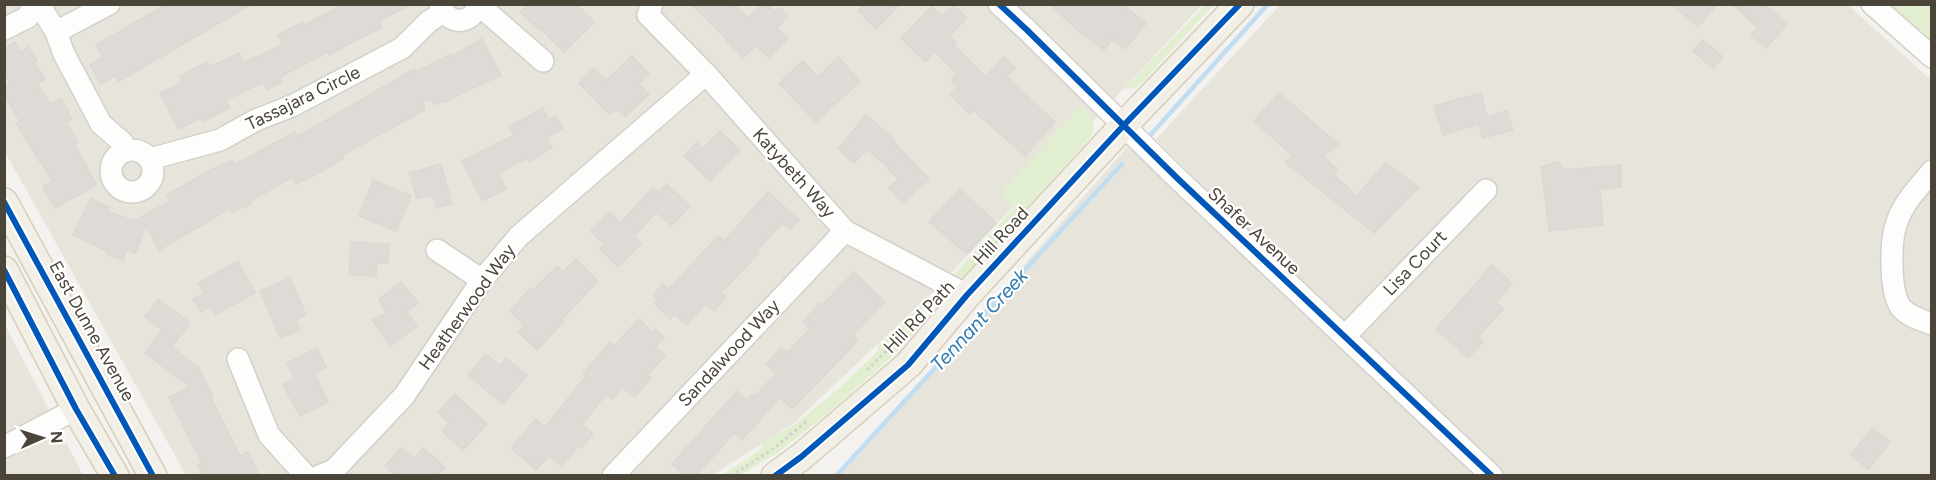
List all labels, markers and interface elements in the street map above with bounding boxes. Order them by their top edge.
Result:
street label: Tassajara Circle [242,61,364,135]
street label: Katybeth Way [748,124,840,223]
street label: Shafer Avenue [1203,183,1305,279]
street label: Hill Road [969,202,1033,270]
street label: Lisa Court [1379,226,1451,300]
street label: Heatherwood Way [414,239,520,374]
street label: East Dunne Avenue [44,257,140,405]
water label: Tennant Creek [925,263,1033,376]
street label: Hill Rd Path [879,276,959,358]
street label: Sandalwood Way [674,294,785,411]
north arrow [12,408,72,468]
text: N [47,431,66,444]

